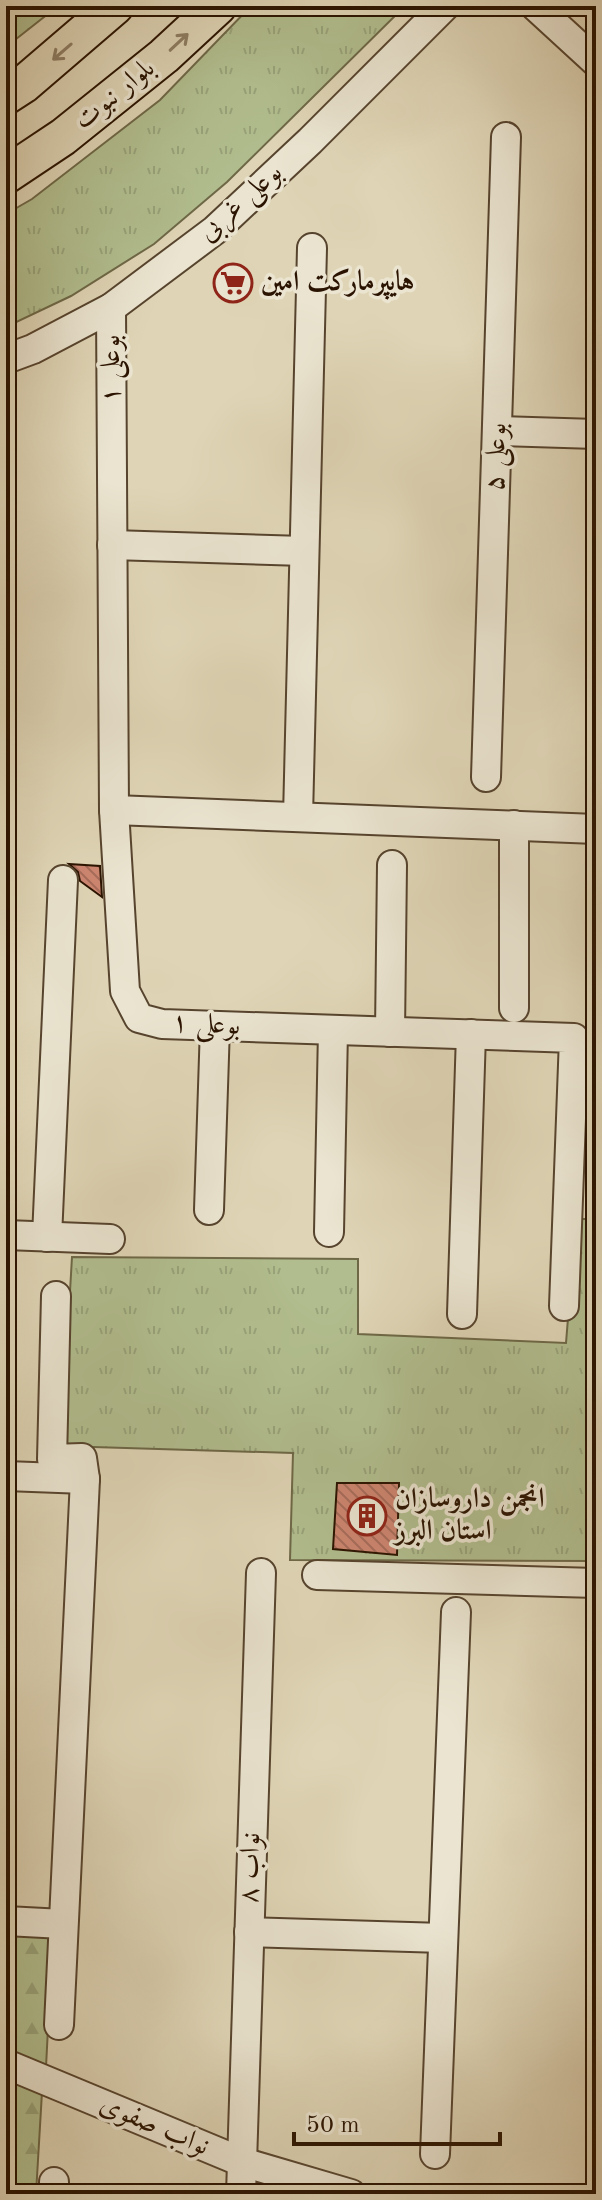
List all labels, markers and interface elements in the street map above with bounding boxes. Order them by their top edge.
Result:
one-way arrow [168,33,188,51]
one-way arrow [52,43,72,61]
street label: بلوار نبوت [69,54,161,136]
street label: بوعلی غربی [194,158,291,250]
supermarket icon: هایپرمارکت امین [212,262,254,304]
place label: هایپرمارکت امین [261,268,414,300]
street label: بوعلی ۱ [98,335,130,403]
street label: بوعلی ۵ [482,422,516,492]
street label: بوعلی ۱ [171,1009,241,1045]
place label: انجمن داروسازان استان البرز [392,1484,545,1547]
building icon: انجمن داروسازان استان البرز [346,1495,388,1537]
street label: نواب ۸ [236,1832,267,1904]
street label: نواب صفوی [95,2090,213,2162]
scale bar [294,2096,500,2146]
text: 50 m [306,2114,360,2138]

